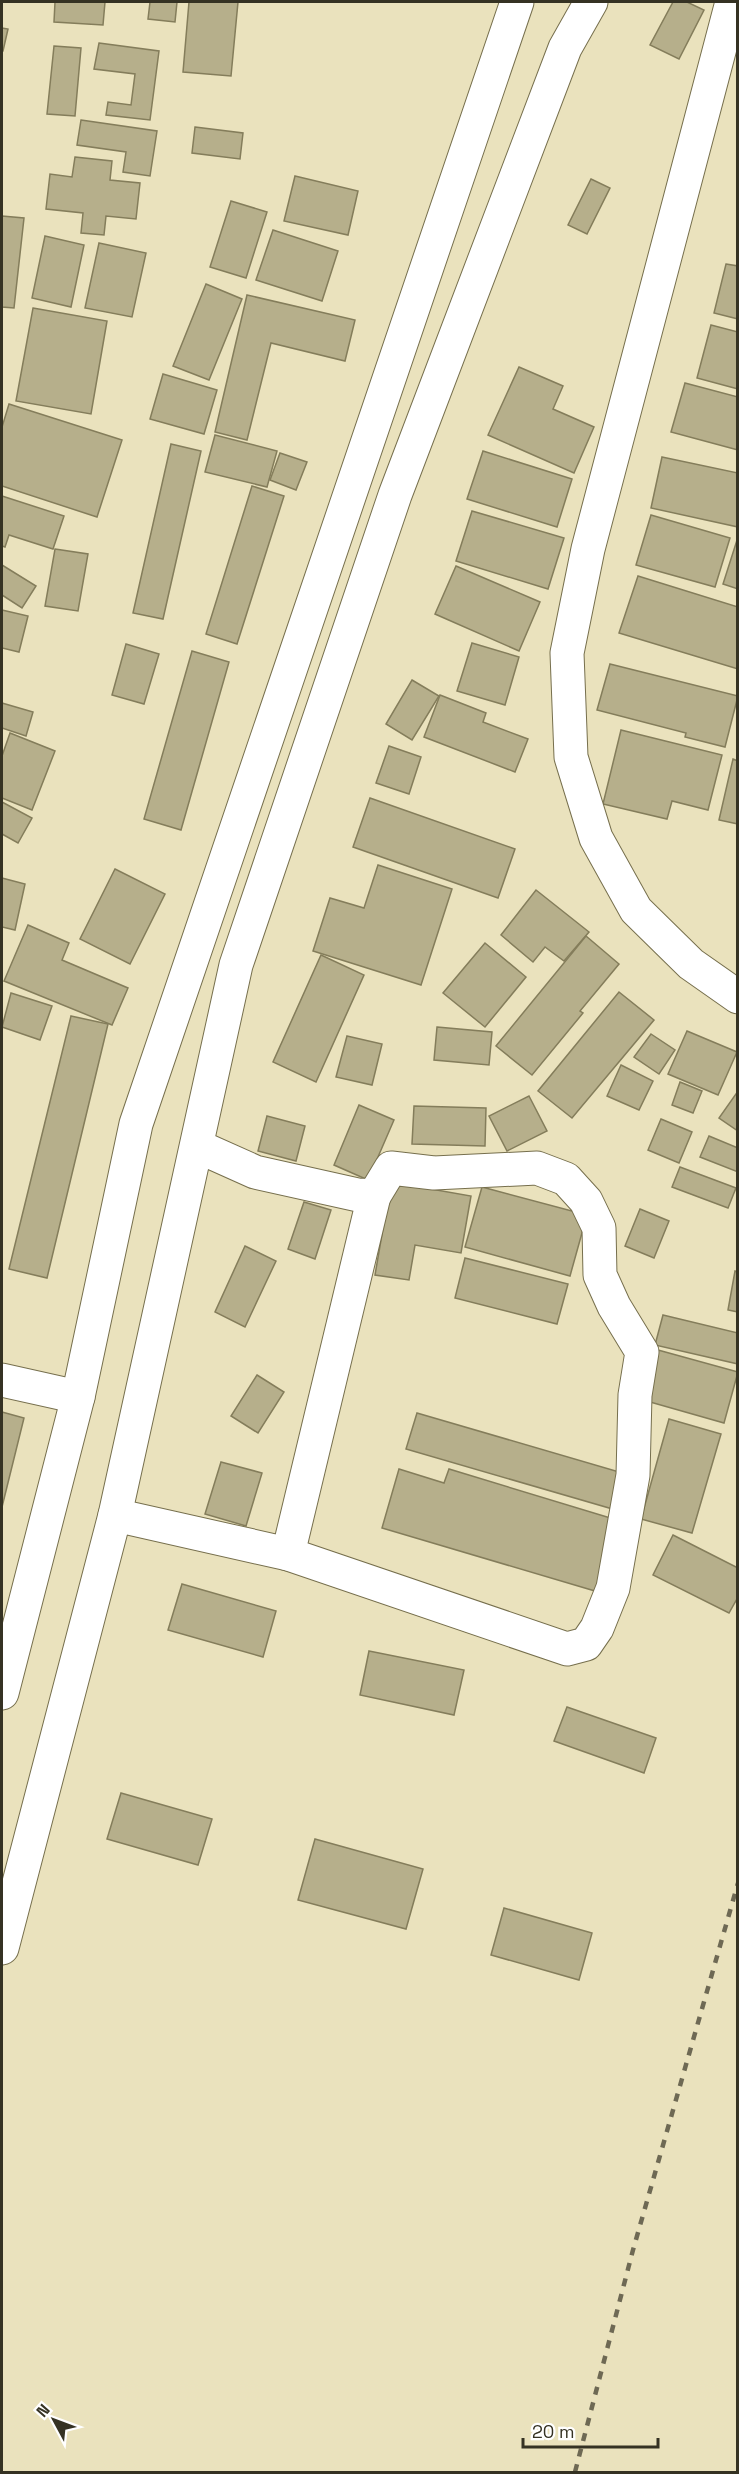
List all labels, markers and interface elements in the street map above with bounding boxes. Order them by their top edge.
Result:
north arrow [24,2390,84,2450]
text: N [32,2400,55,2421]
scale bar [523,2411,658,2449]
text: 20 m [532,2420,575,2443]

